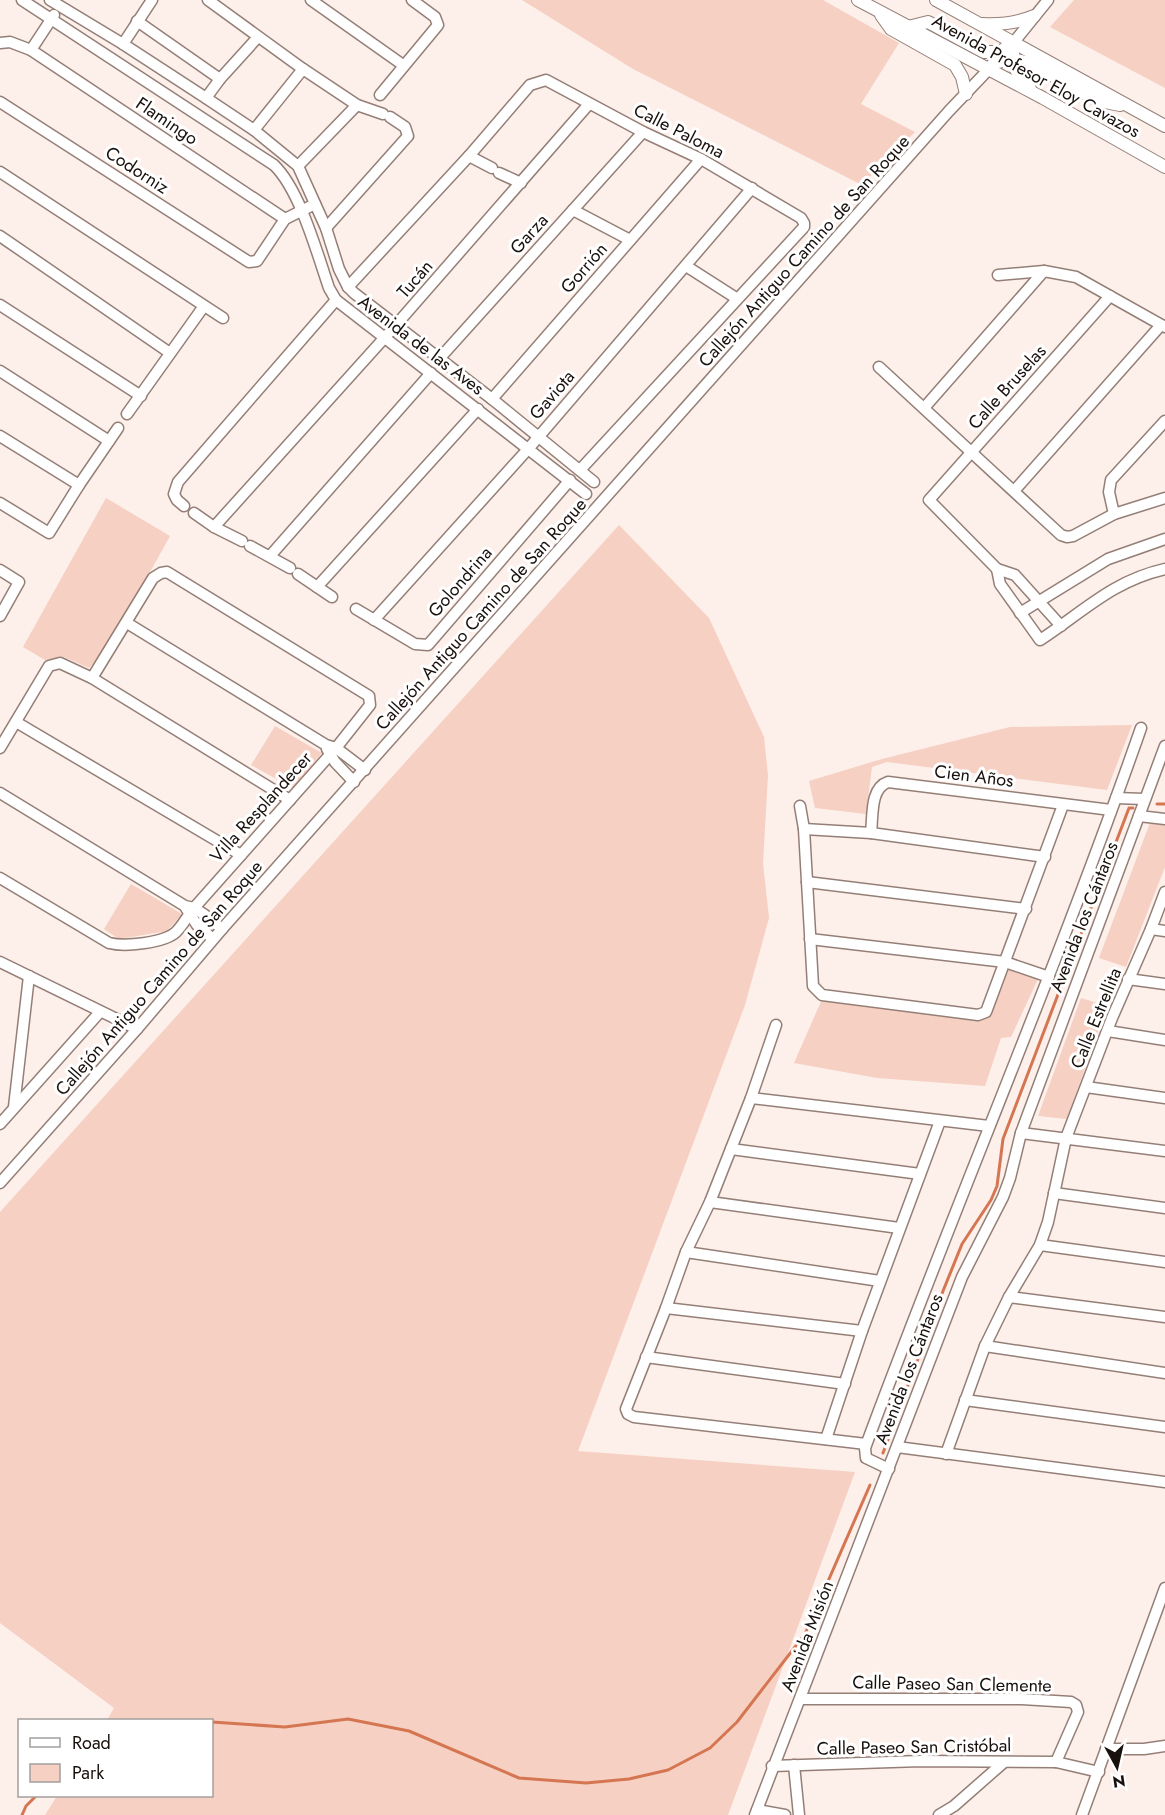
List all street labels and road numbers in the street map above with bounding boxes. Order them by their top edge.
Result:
street label: Avenida Profesor Eloy Cavazos [927,8,1145,144]
street label: Flamingo [131,91,203,151]
street label: Calle Paloma [629,97,729,165]
street label: Callejón Antiguo Camino de San Roque [692,129,916,373]
street label: Codorniz [100,140,174,201]
street label: Garza [504,208,554,260]
street label: Gorrión [554,237,614,299]
street label: Tucán [391,254,439,304]
street label: Avenida de las Aves [353,289,489,401]
street label: Calle Bruselas [962,339,1052,435]
street label: Gaviota [523,365,581,425]
street label: Callejón Antiguo Camino de San Roque [369,492,593,736]
street label: Golondrina [422,541,498,623]
street label: Villa Resplandecer [204,745,319,868]
street label: Cien Años [933,758,1015,794]
street label: Avenida los Cántaros [1043,838,1125,996]
street label: Callejón Antiguo Camino de San Roque [49,855,269,1101]
street label: Calle Estrellita [1064,964,1128,1072]
street label: Avenida los Cántaros [868,1290,950,1448]
street label: Avenida Misión [774,1577,840,1695]
street label: Calle Paseo San Clemente [852,1669,1052,1699]
street label: Calle Paseo San Cristóbal [816,1732,1012,1762]

